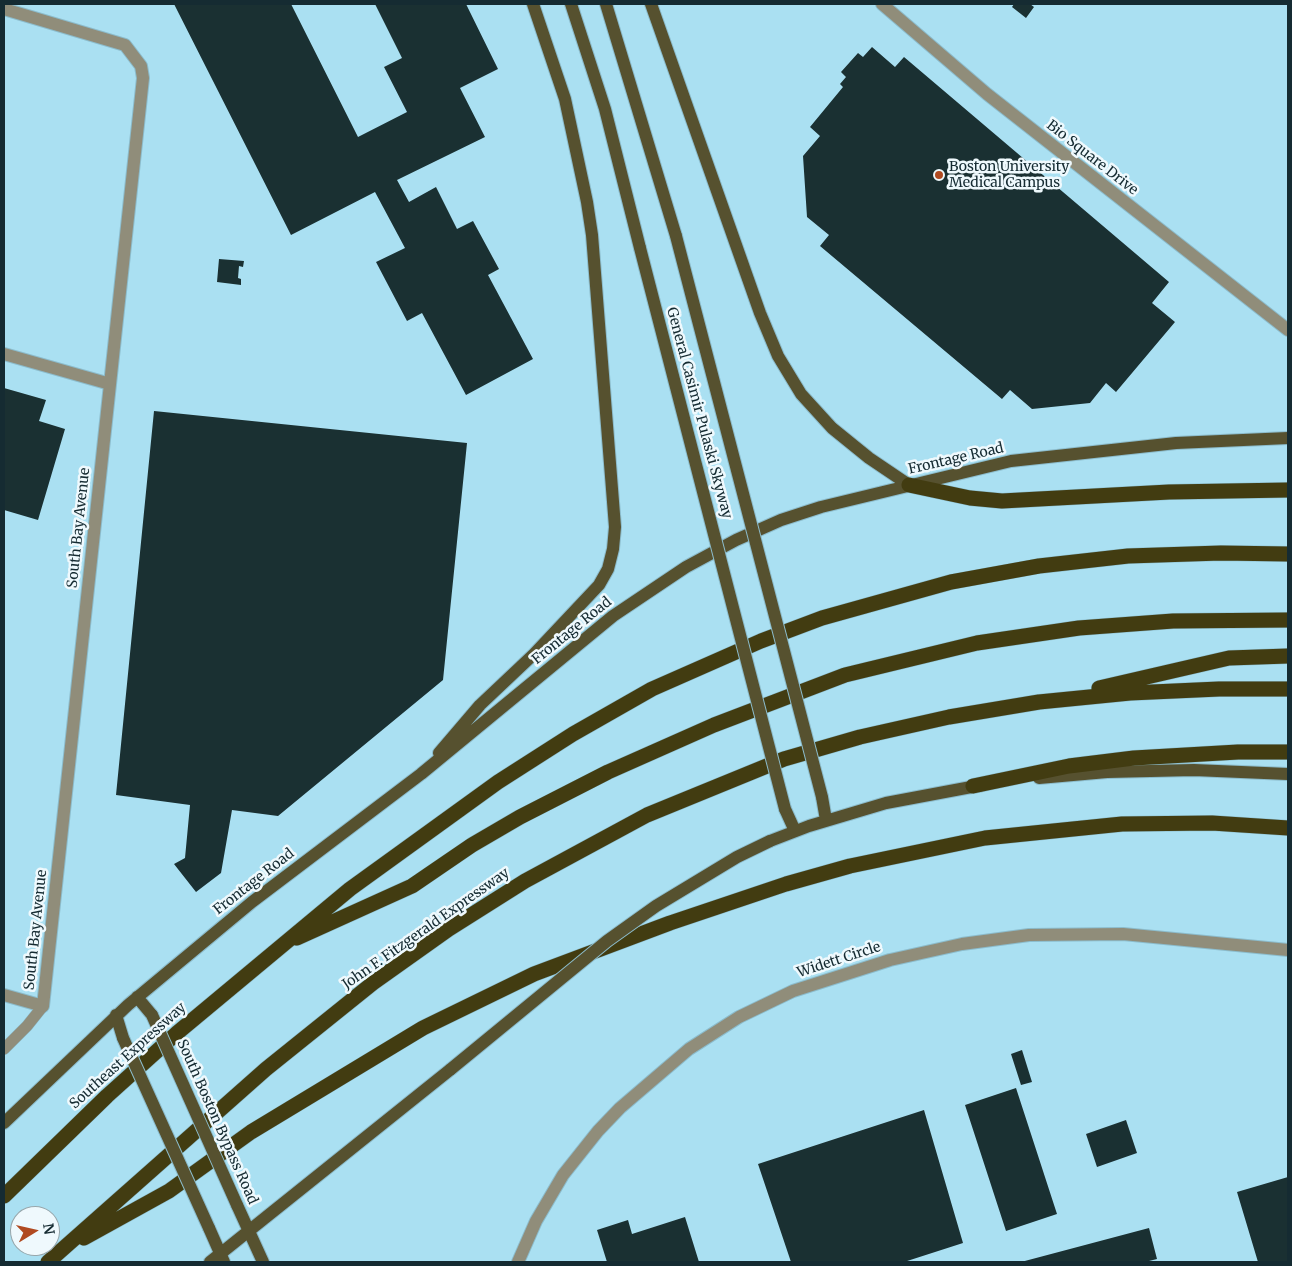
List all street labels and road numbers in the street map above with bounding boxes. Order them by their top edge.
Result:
street label: Bio Square Drive [1043,117,1141,199]
street label: General Casimir Pulaski Skyway [663,306,735,520]
street label: Frontage Road [907,440,1005,478]
street label: South Bay Avenue [64,467,94,589]
street label: Frontage Road [529,594,615,668]
street label: Frontage Road [210,845,298,919]
street label: John F. Fitzgerald Expressway [339,865,513,993]
street label: South Bay Avenue [21,869,51,991]
street label: Widett Circle [795,939,883,981]
street label: Southeast Expressway [66,999,190,1113]
street label: South Boston Bypass Road [173,1037,261,1207]

